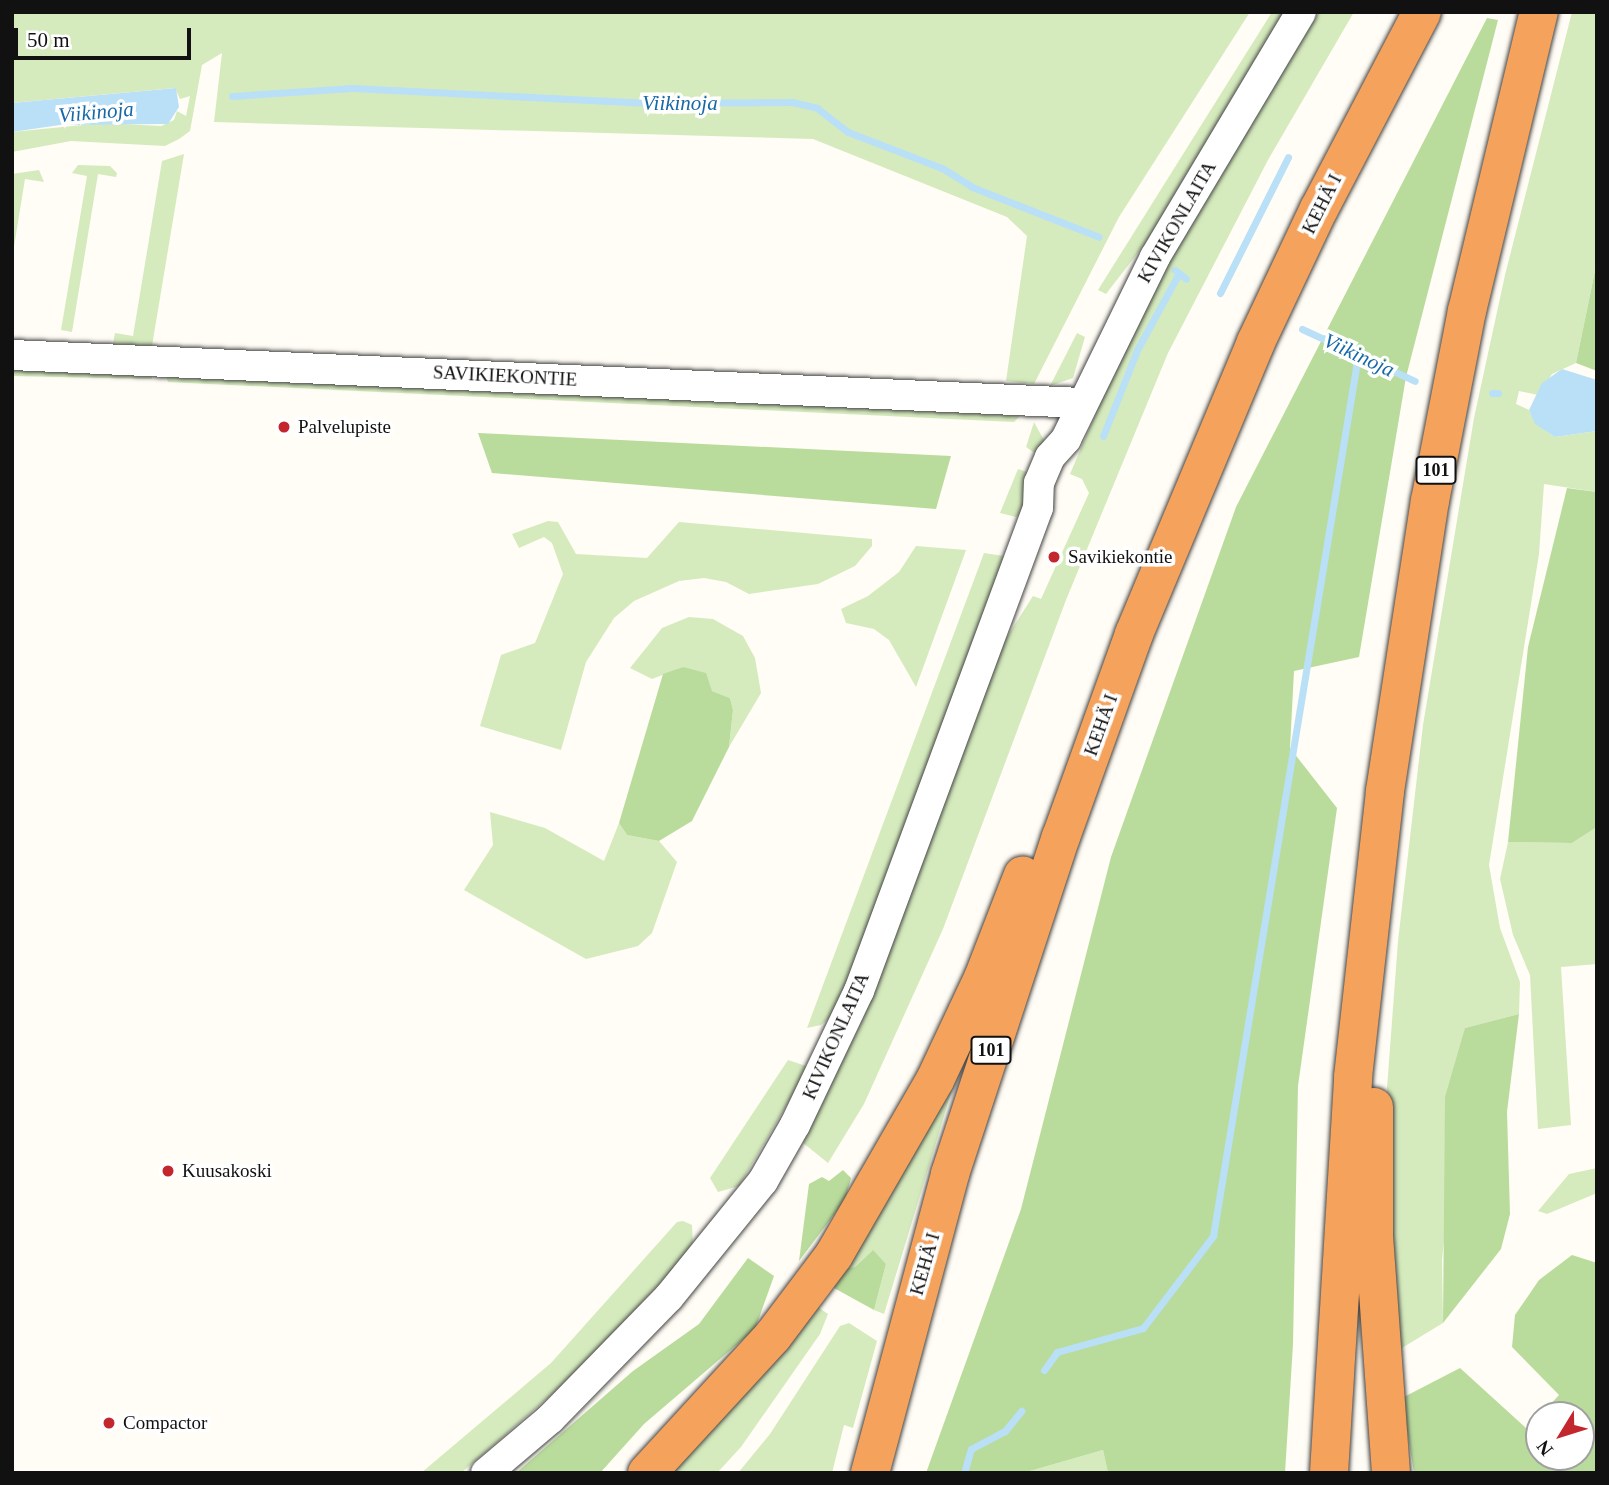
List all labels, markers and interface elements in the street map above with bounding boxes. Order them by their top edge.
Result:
scale bar [18,14,194,58]
text: 50 m [27,28,70,52]
water label: Viikinoja [642,90,718,116]
water label: Viikinoja [57,96,135,128]
street label: KIVIKONLAITA [1133,157,1221,287]
street label: KEHÄ I [1297,170,1347,238]
water label: Viikinoja [1319,328,1399,382]
street label: SAVIKIEKONTIE [432,361,578,391]
place label: Palvelupiste [298,416,391,438]
marker: Palvelupiste [276,419,292,435]
road number: 101 [1415,456,1457,484]
place label: Savikiekontie [1068,546,1172,568]
marker: Savikiekontie [1046,549,1062,565]
street label: KEHÄ I [1079,691,1123,759]
street label: KIVIKONLAITA [798,969,874,1103]
road number: 101 [970,1036,1012,1064]
place label: Kuusakoski [182,1160,272,1182]
marker: Kuusakoski [160,1163,176,1179]
street label: KEHÄ I [905,1230,945,1298]
north arrow [1525,1401,1595,1471]
place label: Compactor [123,1412,207,1434]
marker: Compactor [101,1415,117,1431]
text: N [1532,1436,1557,1460]

